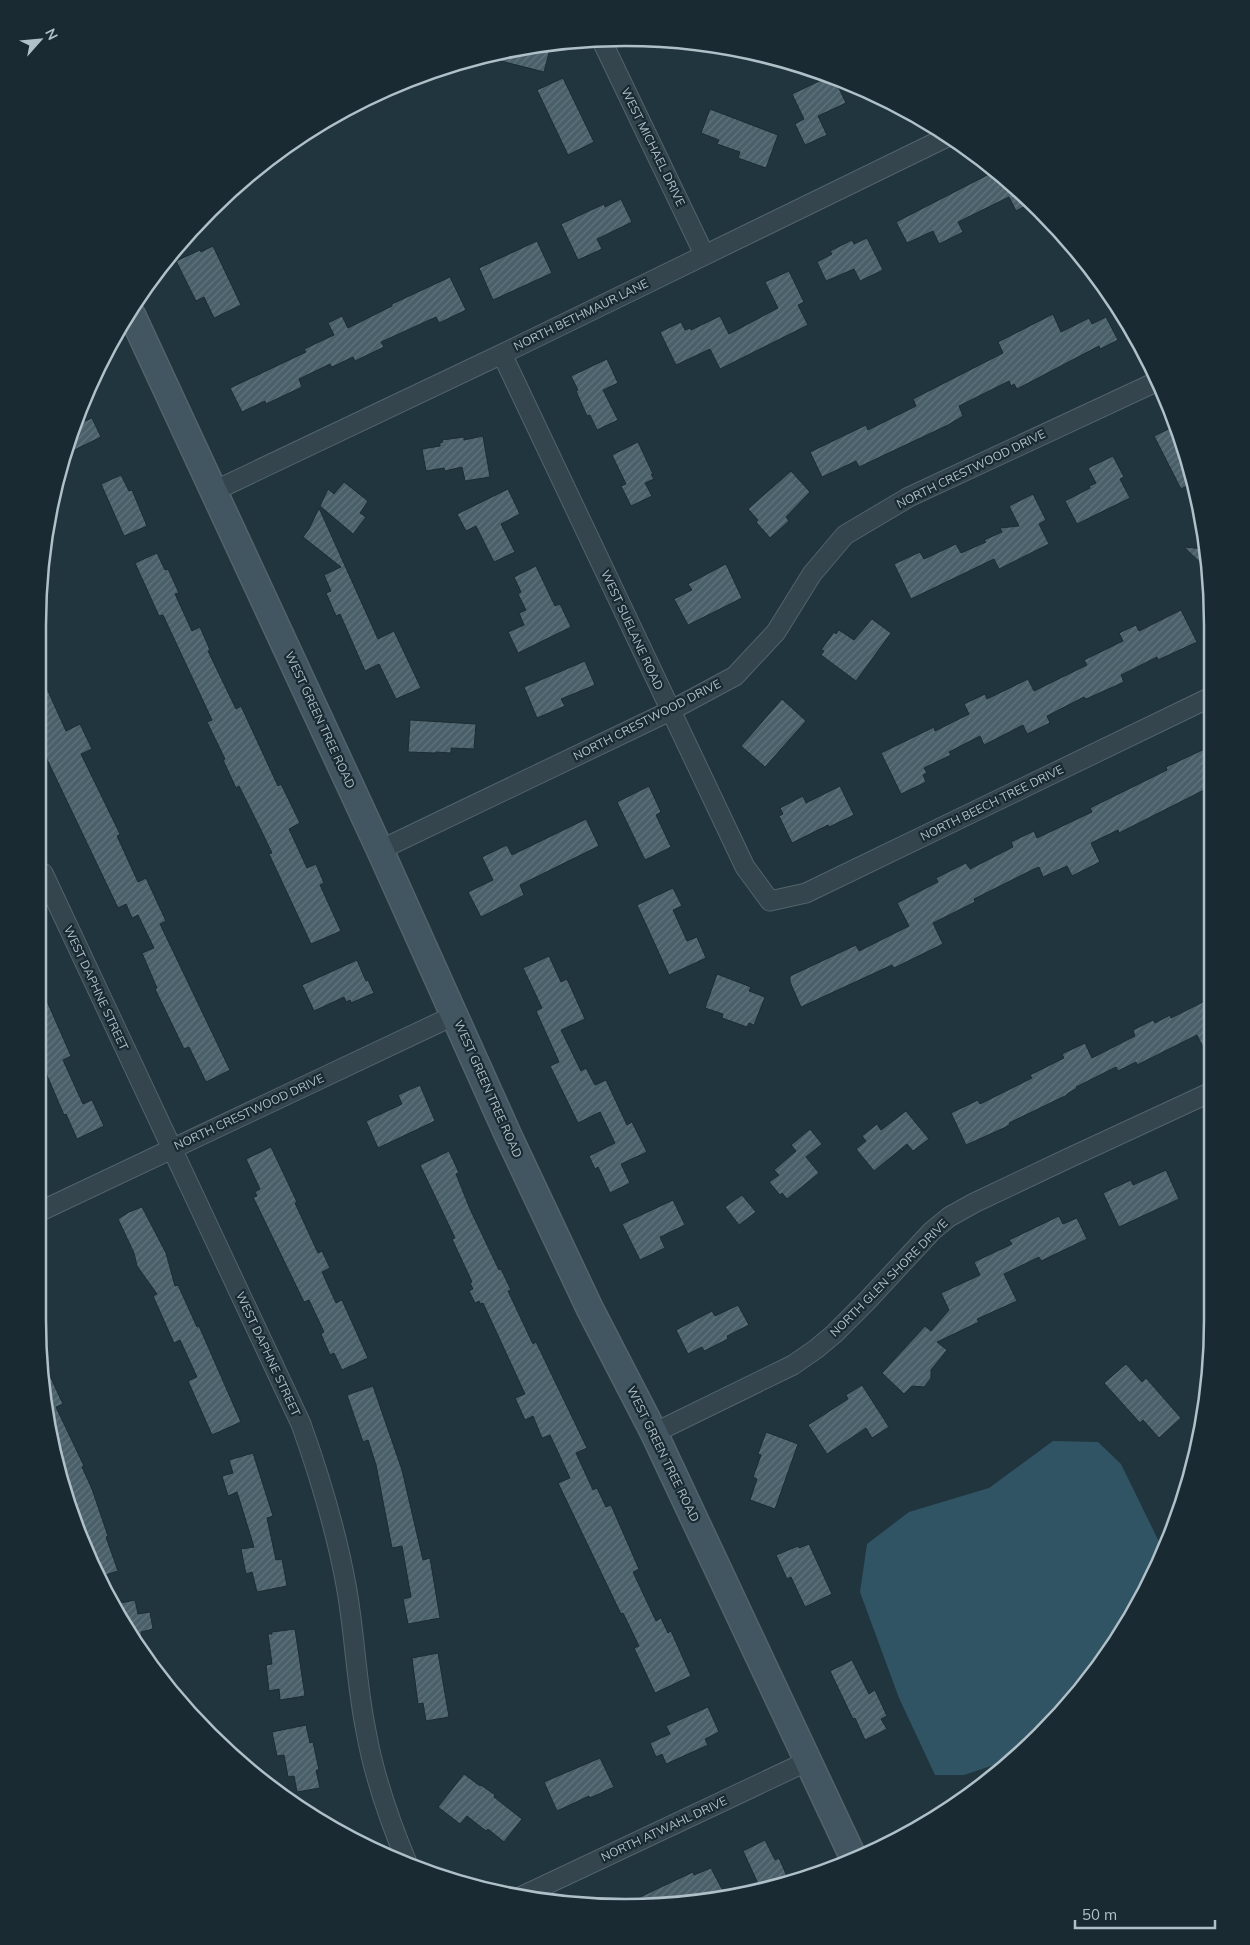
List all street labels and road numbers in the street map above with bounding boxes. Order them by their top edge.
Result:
street label: WEST MICHAEL DRIVE [618,85,689,209]
street label: NORTH BETHMAUR LANE [511,275,650,354]
street label: NORTH CRESTWOOD DRIVE [894,426,1048,511]
street label: WEST SUELANE ROAD [598,567,667,692]
street label: WEST GREEN TREE ROAD [282,649,359,791]
street label: NORTH CRESTWOOD DRIVE [570,676,723,763]
street label: NORTH BEECH TREE DRIVE [918,761,1066,844]
street label: WEST DAPHNE STREET [61,923,132,1053]
street label: WEST GREEN TREE ROAD [451,1018,526,1160]
street label: NORTH CRESTWOOD DRIVE [171,1070,326,1153]
street label: NORTH GLEN SHORE DRIVE [827,1216,951,1340]
street label: WEST DAPHNE STREET [233,1289,304,1419]
street label: WEST GREEN TREE ROAD [624,1383,703,1524]
street label: NORTH ATWAHL DRIVE [598,1793,729,1864]

